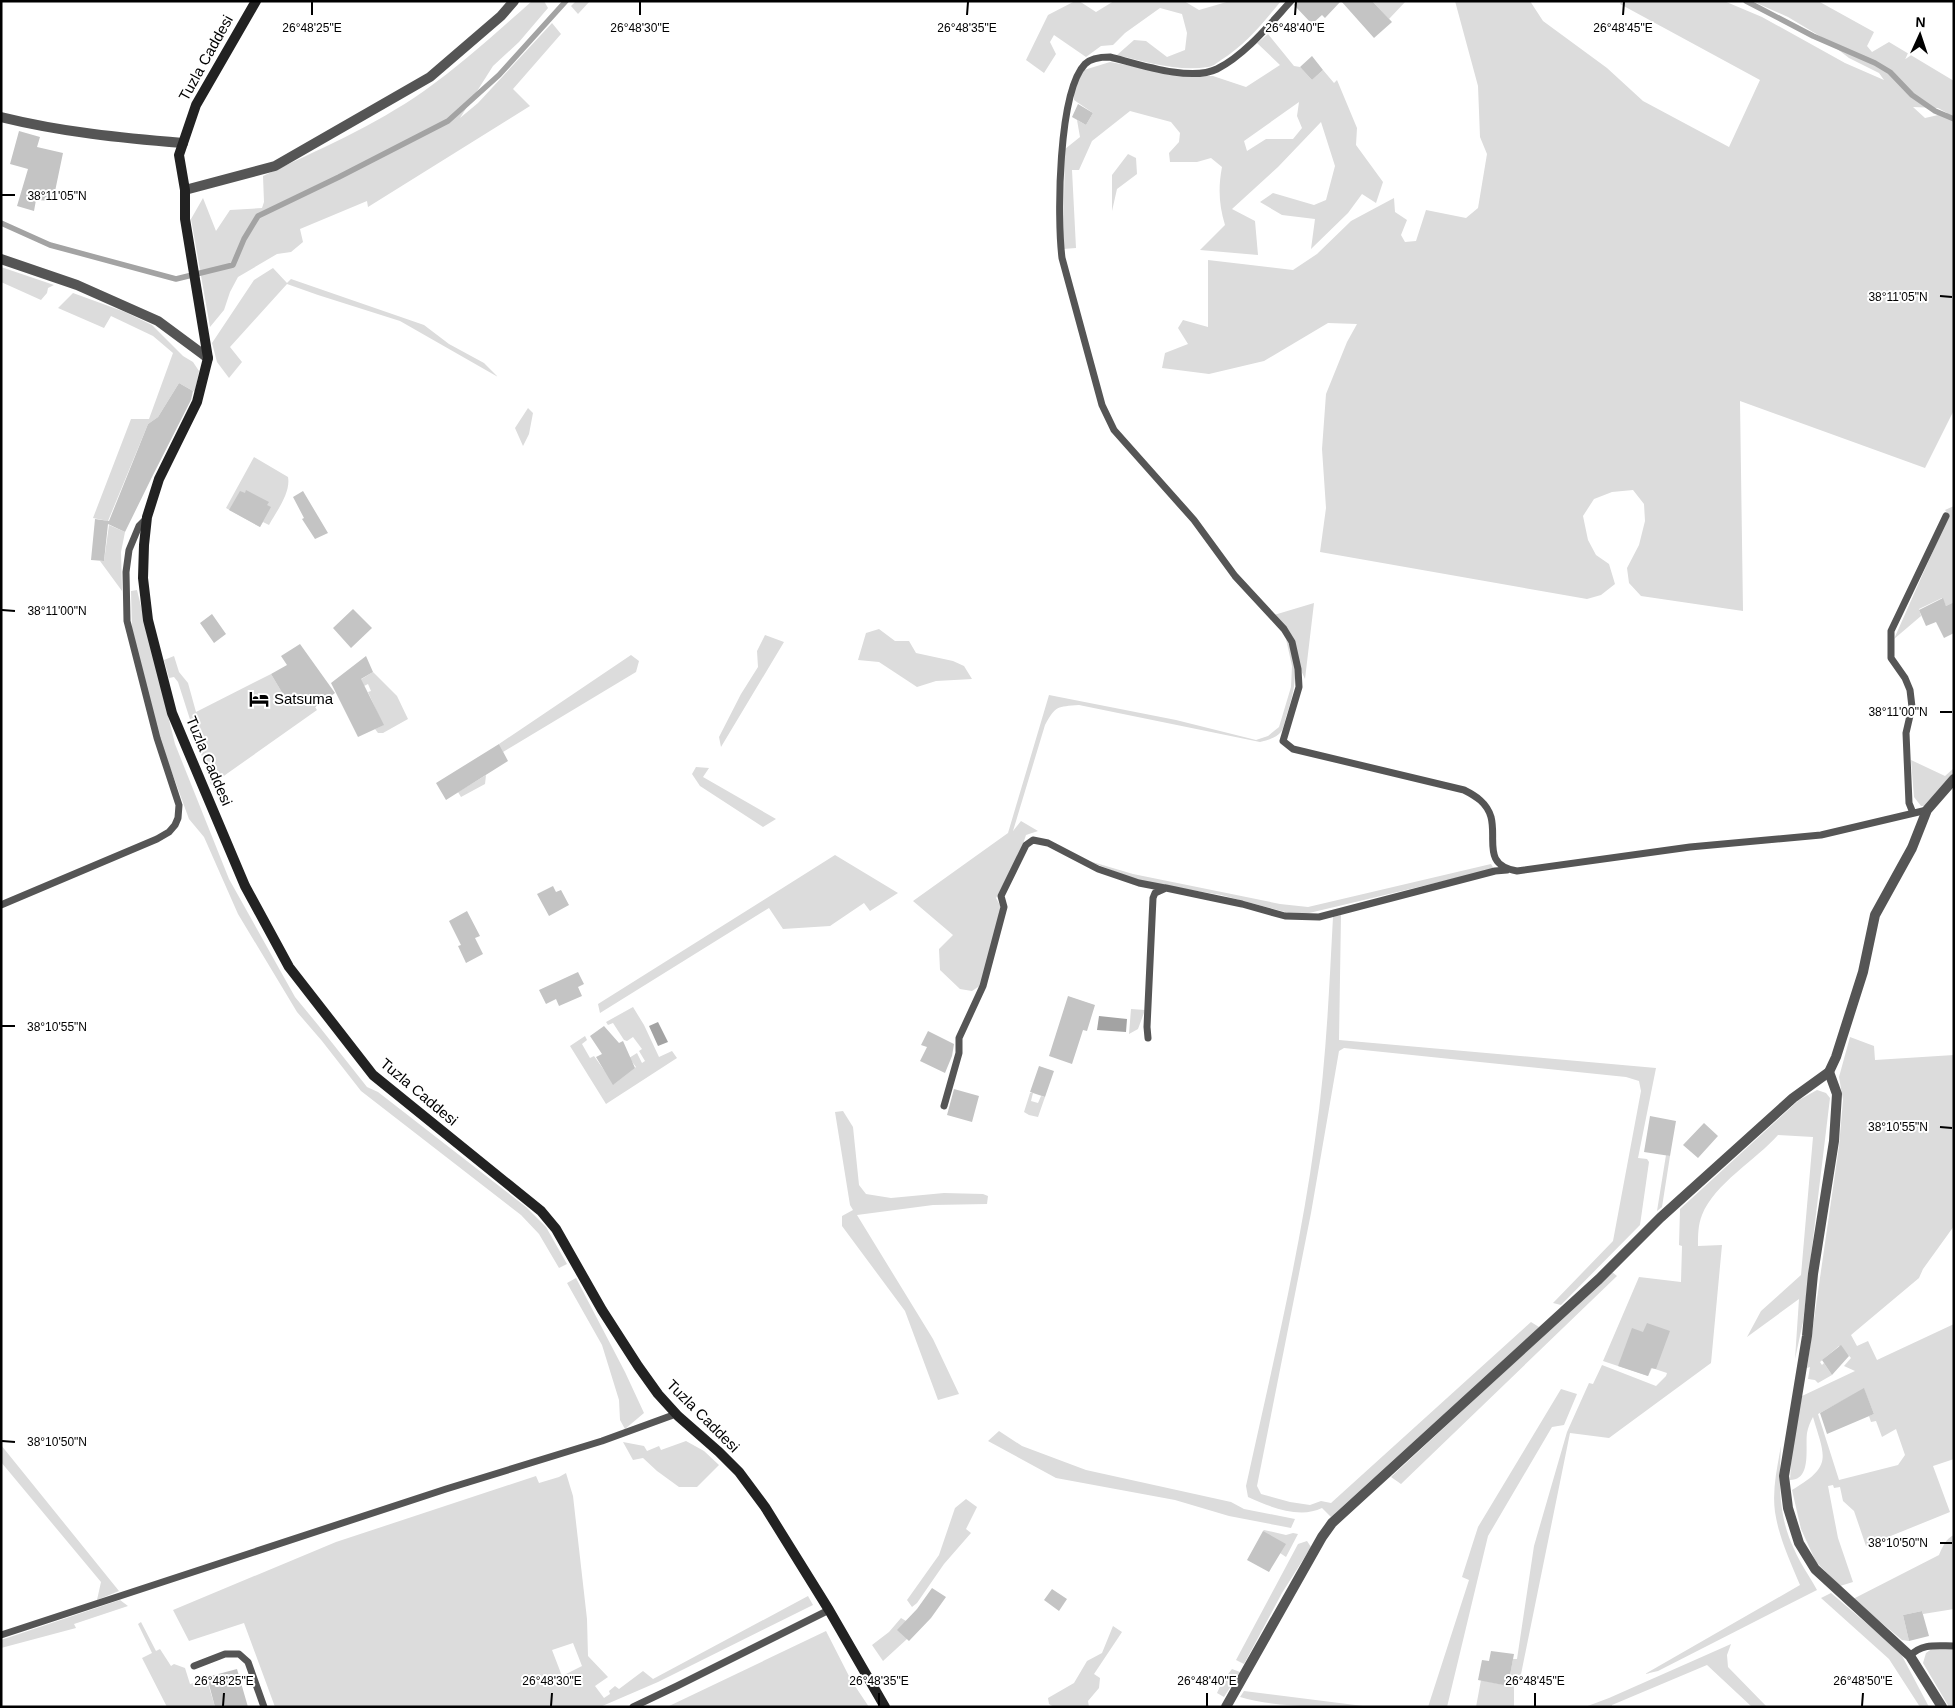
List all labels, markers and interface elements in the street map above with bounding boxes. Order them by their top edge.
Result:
north arrow [1895,10,1945,60]
street label: Tuzla Caddesi [175,12,236,104]
text: N [1915,14,1926,30]
text: 26°48'25"E [282,21,342,35]
text: 26°48'30"E [610,21,670,35]
text: 26°48'35"E [937,21,997,35]
text: 26°48'40"E [1265,21,1325,35]
text: 26°48'45"E [1593,21,1653,35]
text: 38°11'05"N [27,189,87,203]
text: 38°11'05"N [1868,290,1928,304]
text: 38°11'00"N [27,604,87,618]
hotel icon: Satsuma [248,688,270,710]
place label: Satsuma [274,690,334,707]
text: 38°11'00"N [1868,705,1928,719]
street label: Tuzla Caddesi [183,714,236,808]
text: 38°10'55"N [27,1020,87,1034]
street label: Tuzla Caddesi [377,1054,461,1129]
text: 38°10'55"N [1868,1120,1928,1134]
street label: Tuzla Caddesi [664,1376,743,1455]
text: 38°10'50"N [27,1435,87,1449]
text: 38°10'50"N [1868,1536,1928,1550]
text: 26°48'25"E [194,1674,254,1688]
text: 26°48'30"E [522,1674,582,1688]
text: 26°48'35"E [849,1674,909,1688]
text: 26°48'40"E [1177,1674,1237,1688]
text: 26°48'45"E [1505,1674,1565,1688]
text: 26°48'50"E [1833,1674,1893,1688]

